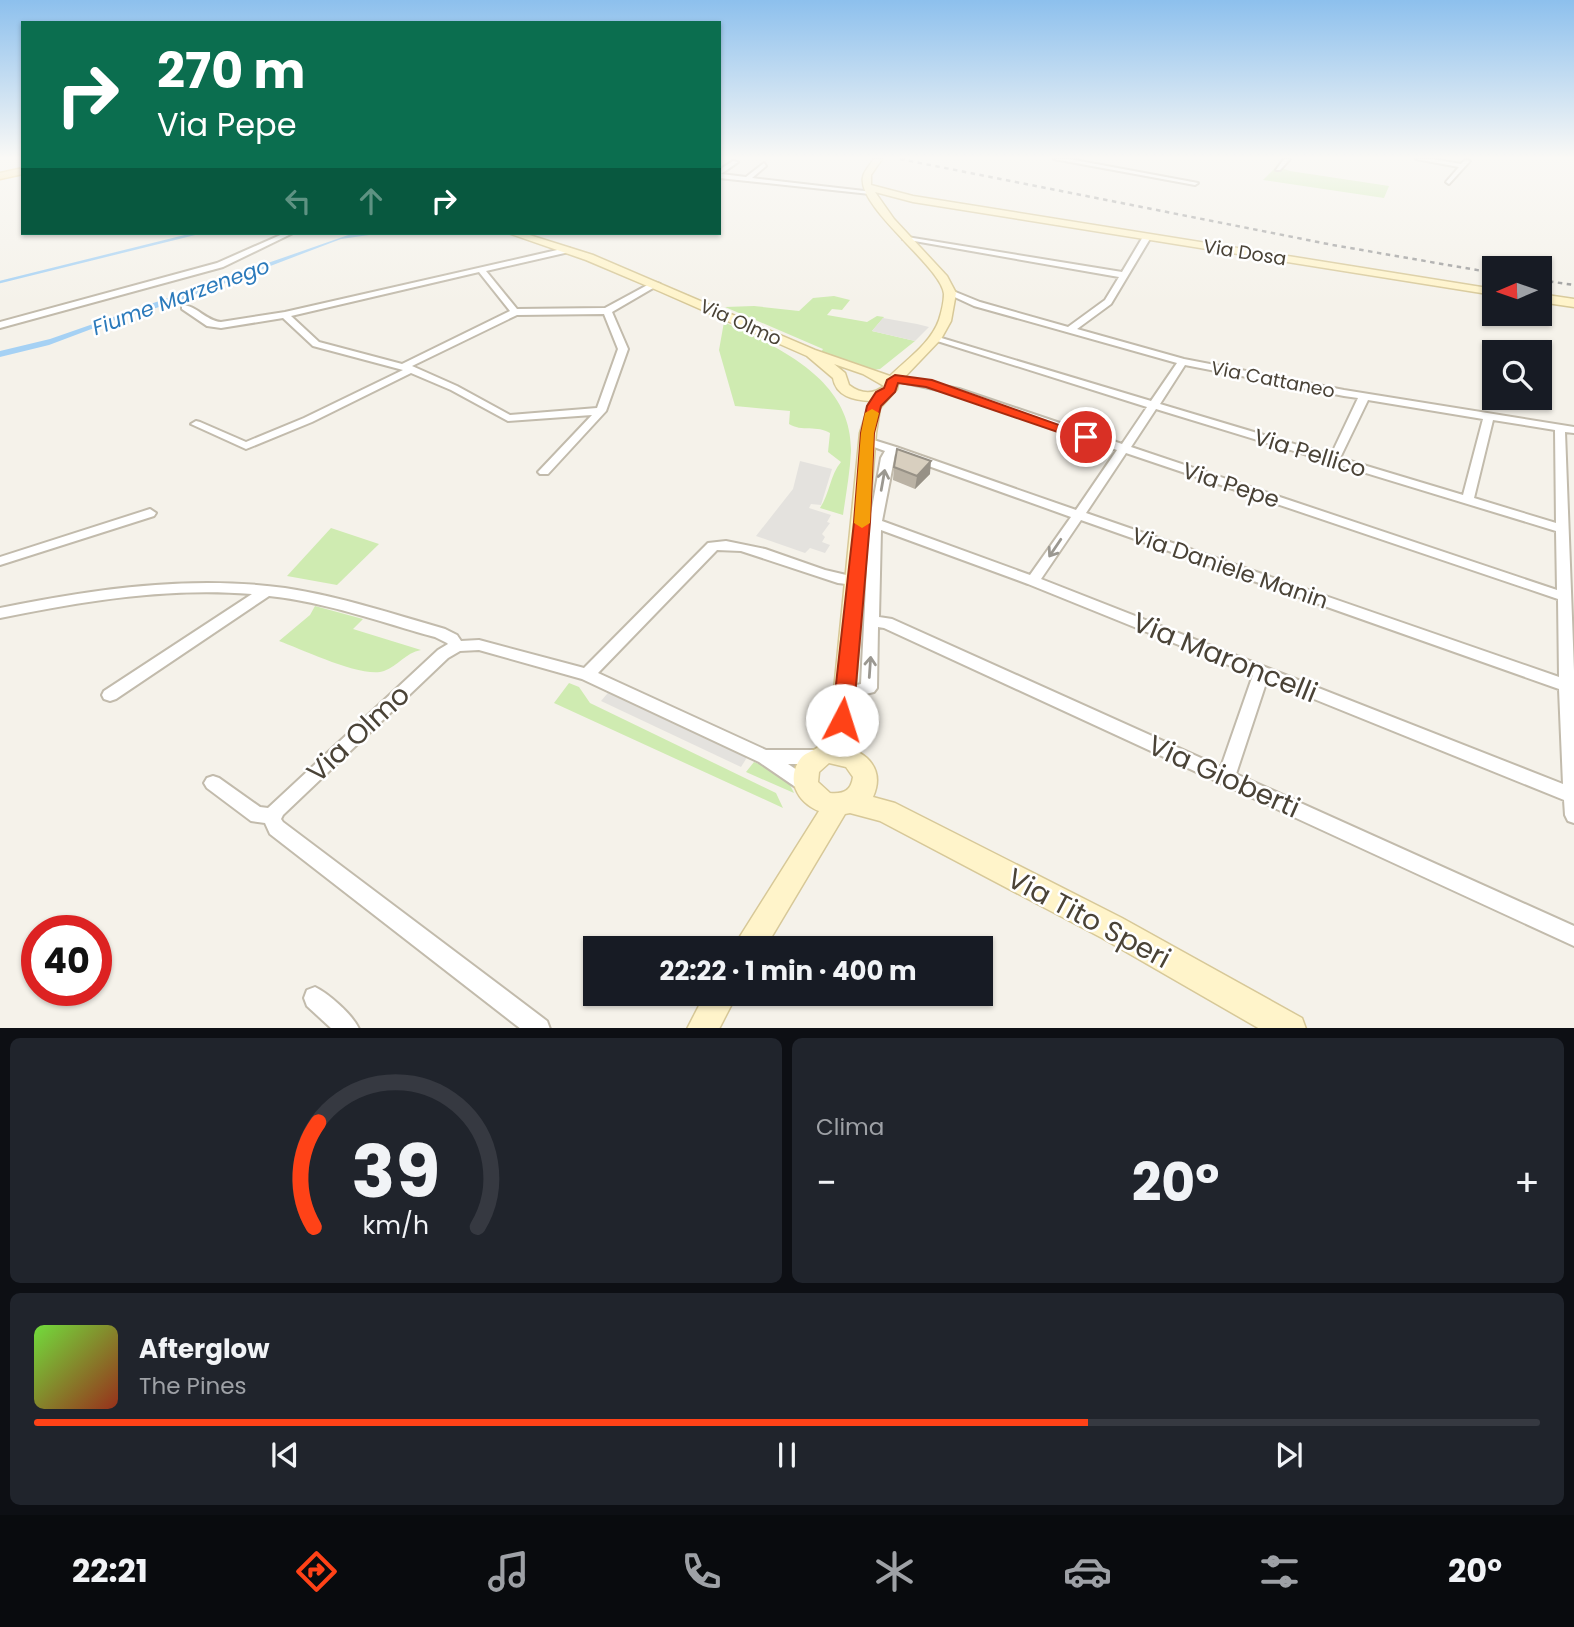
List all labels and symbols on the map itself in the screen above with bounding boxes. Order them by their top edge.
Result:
street label: Via Dosa [1201,233,1288,272]
water label: Fiume Marzenego [88,251,274,342]
north arrow [1482,256,1552,326]
street label: Via Olmo [696,292,786,352]
street label: Via Cattaneo [1209,354,1337,405]
pin [1056,407,1116,467]
street label: Via Pellico [1250,421,1370,485]
street label: Via Pepe [1178,454,1284,516]
one-way arrow [876,469,890,492]
street label: Via Daniele Manin [1127,519,1333,617]
one-way arrow [1048,538,1062,557]
street label: Via Maroncelli [1126,603,1323,712]
one-way arrow [864,656,877,679]
street label: Via Olmo [298,675,418,791]
position arrow [805,683,879,757]
street label: Via Gioberti [1142,726,1306,827]
street label: Via Tito Speri [1000,859,1177,978]
speed limit sign: 40 [21,915,112,1006]

